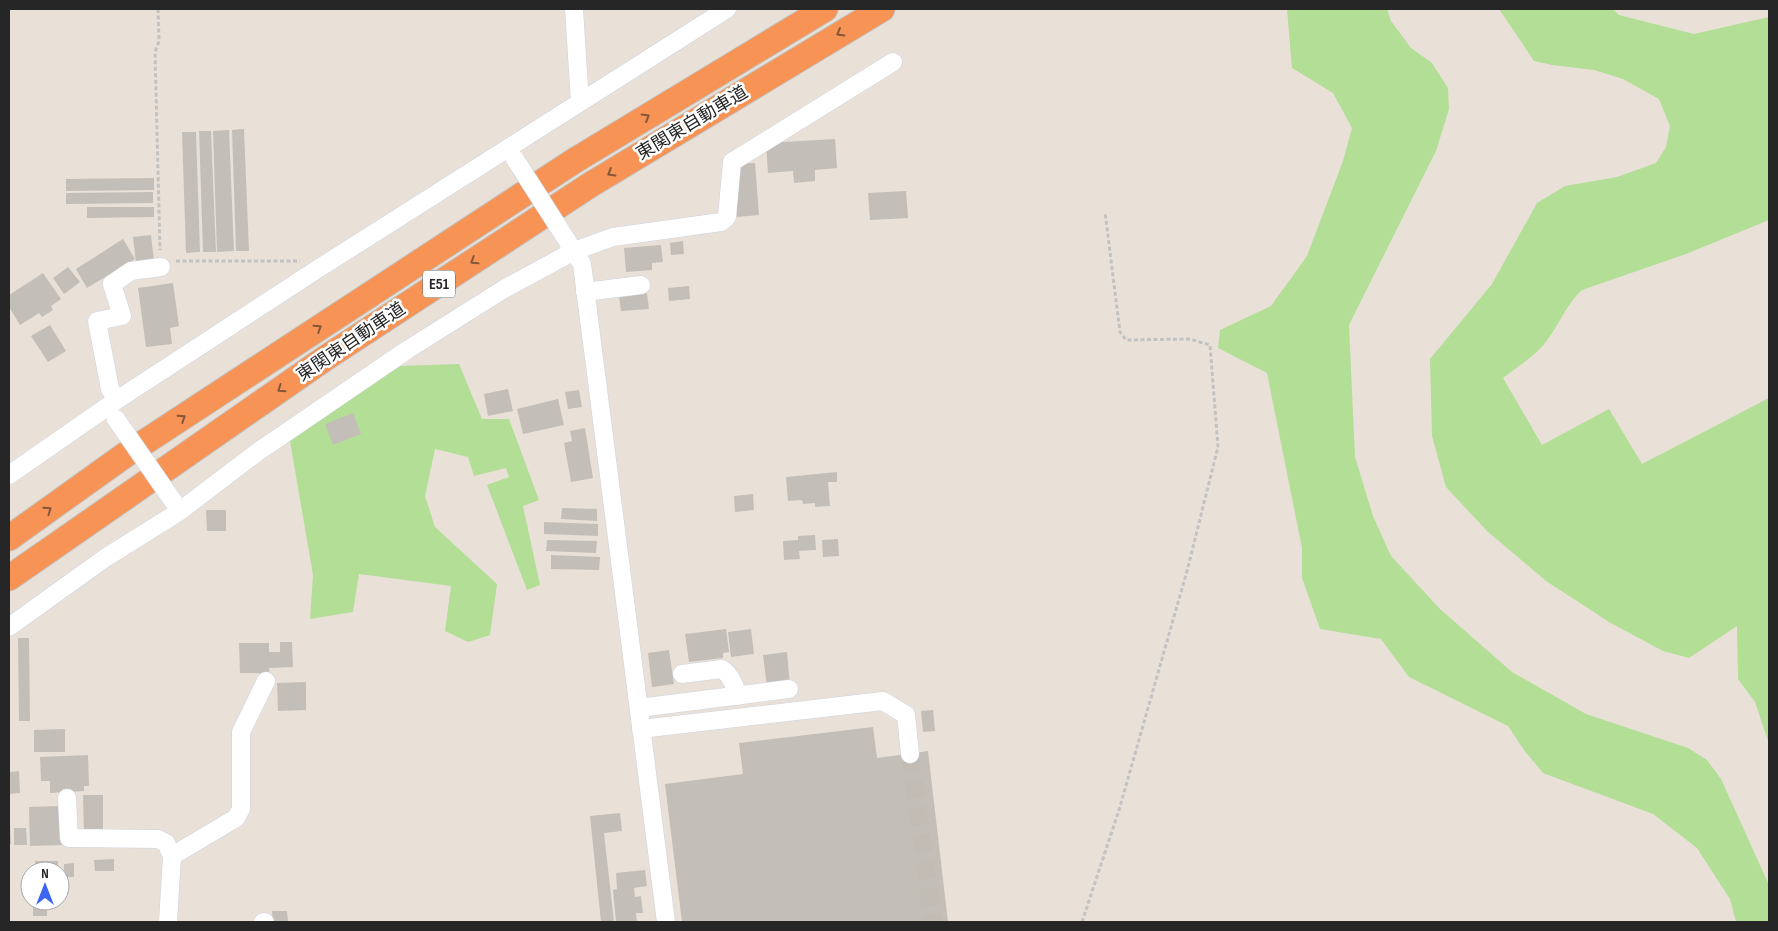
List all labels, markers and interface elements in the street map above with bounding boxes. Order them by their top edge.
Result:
one-way arrow [836,27,845,37]
street label: 東関東自動車道 [633,82,751,164]
one-way arrow [640,114,649,124]
one-way arrow [608,166,617,176]
one-way arrow [471,254,480,264]
road number: E51 [423,270,455,298]
street label: 東関東自動車道 [293,298,409,386]
one-way arrow [313,325,322,335]
one-way arrow [277,383,286,392]
one-way arrow [177,414,186,424]
one-way arrow [43,507,52,516]
north arrow [20,861,70,911]
text: N [41,865,49,882]

